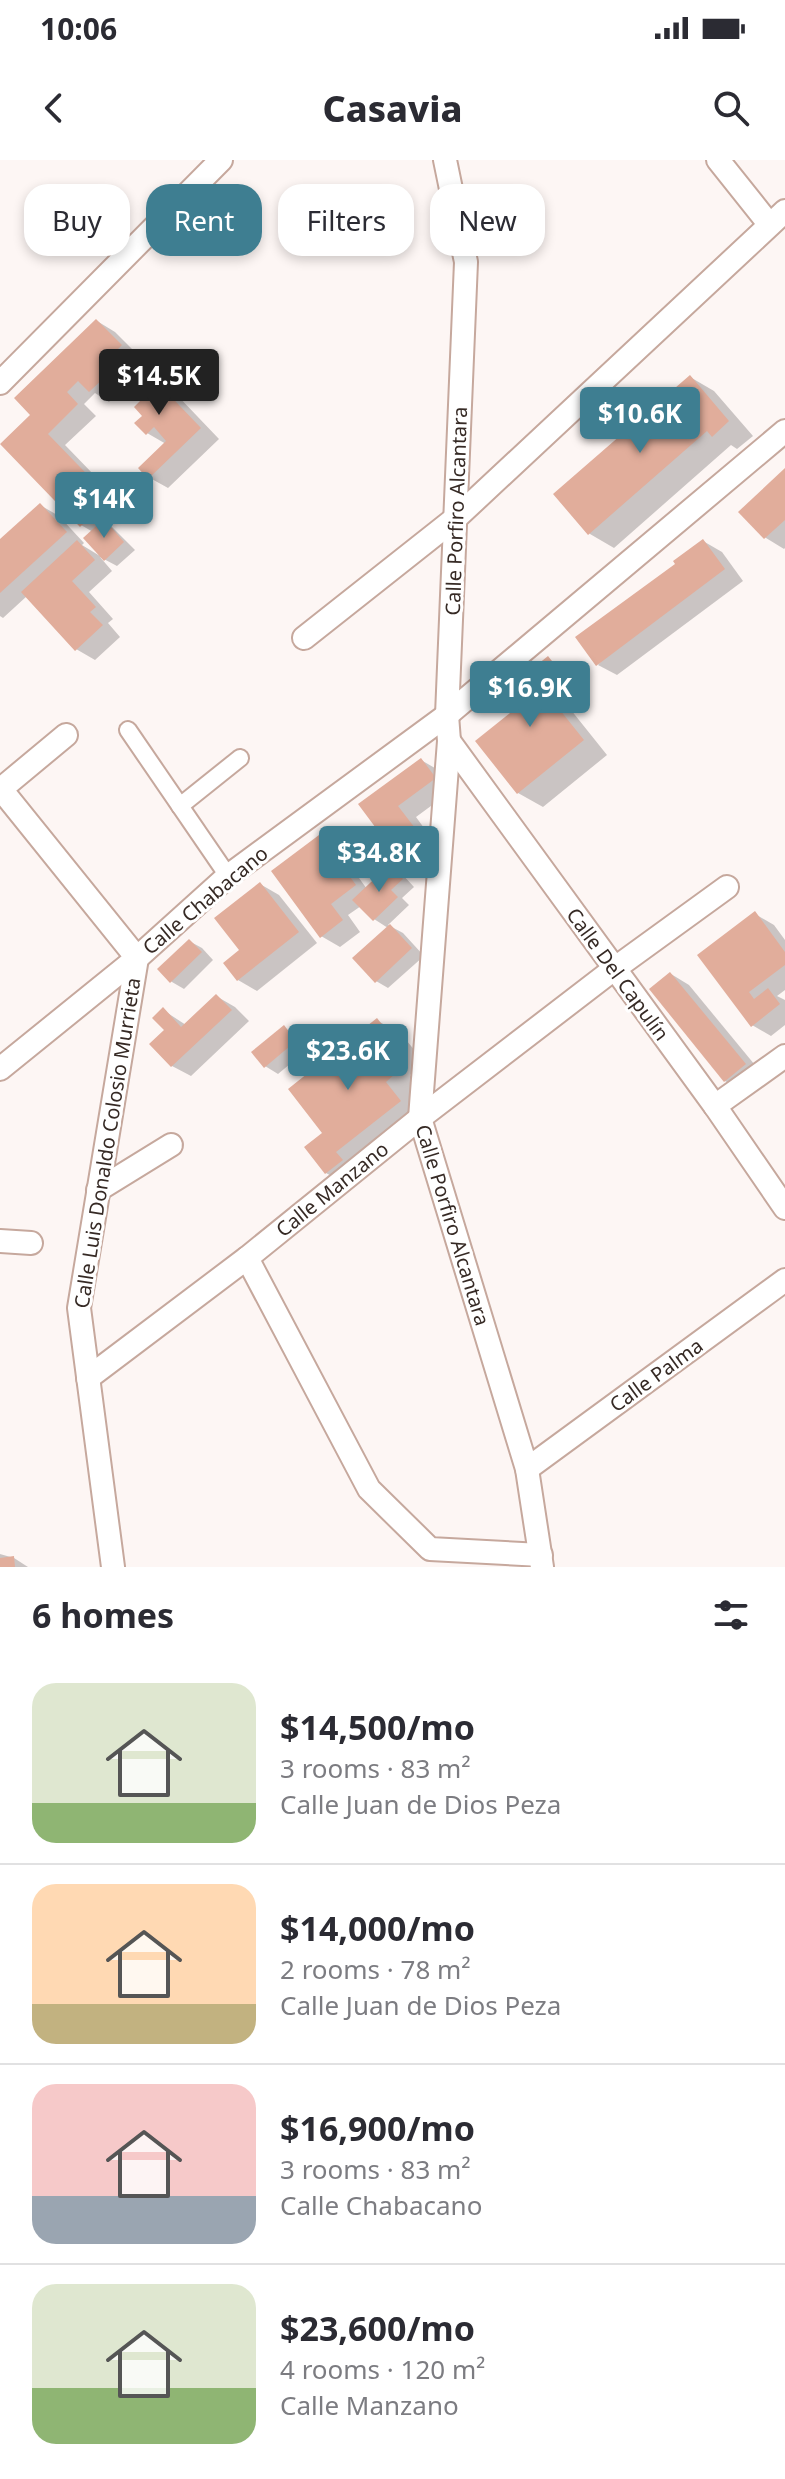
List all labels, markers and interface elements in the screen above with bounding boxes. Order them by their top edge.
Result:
text: 10:06 [40,8,117,49]
text: Casavia [323,84,462,133]
icon: back [32,86,76,130]
icon: search [709,86,753,130]
chip: Buy [24,184,130,256]
chip: Rent [146,184,262,256]
chip: Filters [278,184,414,256]
chip: New [430,184,545,256]
pin: $14.5K [94,349,224,417]
text: $14.5K [117,357,201,393]
pin: $10.6K [575,387,705,455]
text: $10.6K [598,395,682,431]
street label: Calle Porfiro Alcantara [439,406,473,616]
pin: $14K [57,472,151,540]
text: $14K [73,480,135,516]
pin: $16.9K [465,661,595,729]
text: $16.9K [488,669,572,705]
pin: $34.8K [314,826,444,894]
text: $34.8K [337,834,421,870]
street label: Calle Chabacano [137,840,273,960]
street label: Calle Del Capulín [561,902,675,1046]
street label: Calle Luis Donaldo Colosio Murrieta [68,976,146,1310]
pin: $23.6K [283,1024,413,1092]
text: $23.6K [306,1032,390,1068]
street label: Calle Porfiro Alcantara [410,1121,496,1329]
street label: Calle Manzano [270,1135,394,1243]
street label: Calle Palma [604,1332,708,1418]
text: 6 homes [32,1592,174,1638]
icon: filters [709,1593,753,1637]
text: $14,500/mo [280,1704,475,1750]
icon: home [96,1715,192,1811]
text: 3 rooms · 83 m² [280,1750,470,1786]
text: Calle Juan de Dios Peza [280,1786,561,1822]
text: $14,000/mo [280,1905,475,1951]
icon: home [96,1916,192,2012]
text: 2 rooms · 78 m² [280,1951,470,1987]
text: Calle Juan de Dios Peza [280,1987,561,2023]
text: $16,900/mo [280,2105,475,2151]
icon: home [96,2116,192,2212]
text: 3 rooms · 83 m² [280,2151,470,2187]
text: Calle Chabacano [280,2187,482,2223]
text: $23,600/mo [280,2305,475,2351]
icon: home [96,2316,192,2412]
text: 4 rooms · 120 m² [280,2351,485,2387]
text: Calle Manzano [280,2387,459,2423]

